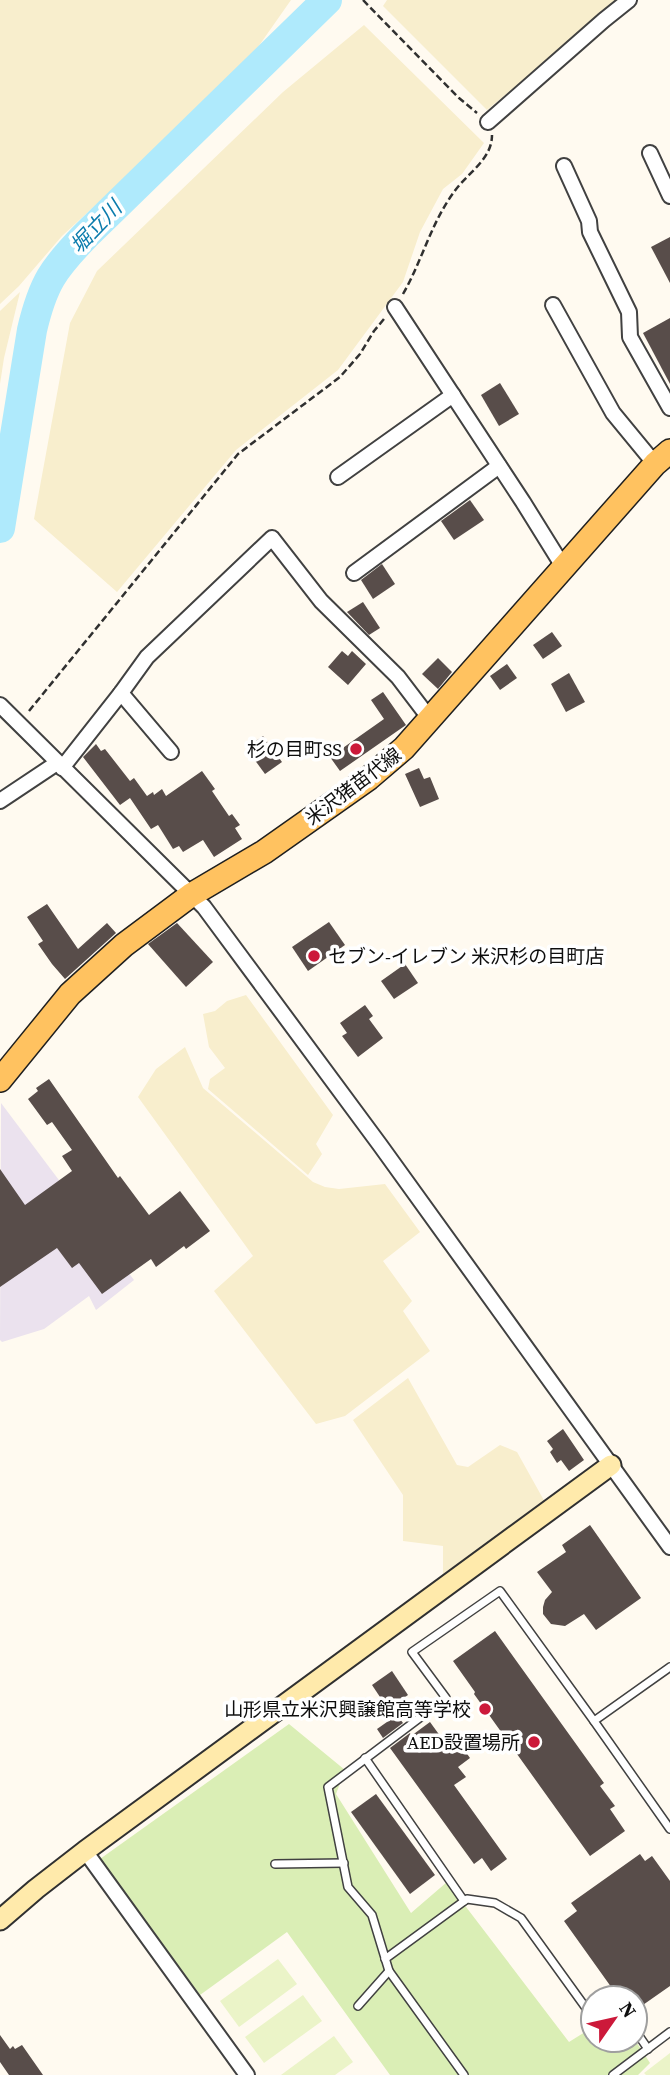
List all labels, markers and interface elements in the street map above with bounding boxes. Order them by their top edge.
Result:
water label: 堀立川 [63,192,129,259]
place label: 杉の目町SS [247,736,342,762]
street label: 米沢猪苗代線 [300,741,406,831]
marker: 杉の目町SS [348,741,364,757]
place label: セブン-イレブン 米沢杉の目町店 [328,943,604,969]
marker: セブン-イレブン 米沢杉の目町店 [306,948,322,964]
place label: 山形県立米沢興譲館高等学校 [224,1696,471,1722]
marker: 山形県立米沢興譲館高等学校 [477,1701,493,1717]
place label: AED設置場所 [407,1729,520,1755]
marker: AED設置場所 [526,1734,542,1750]
north arrow [579,1984,649,2054]
text: N [613,1996,643,2023]

